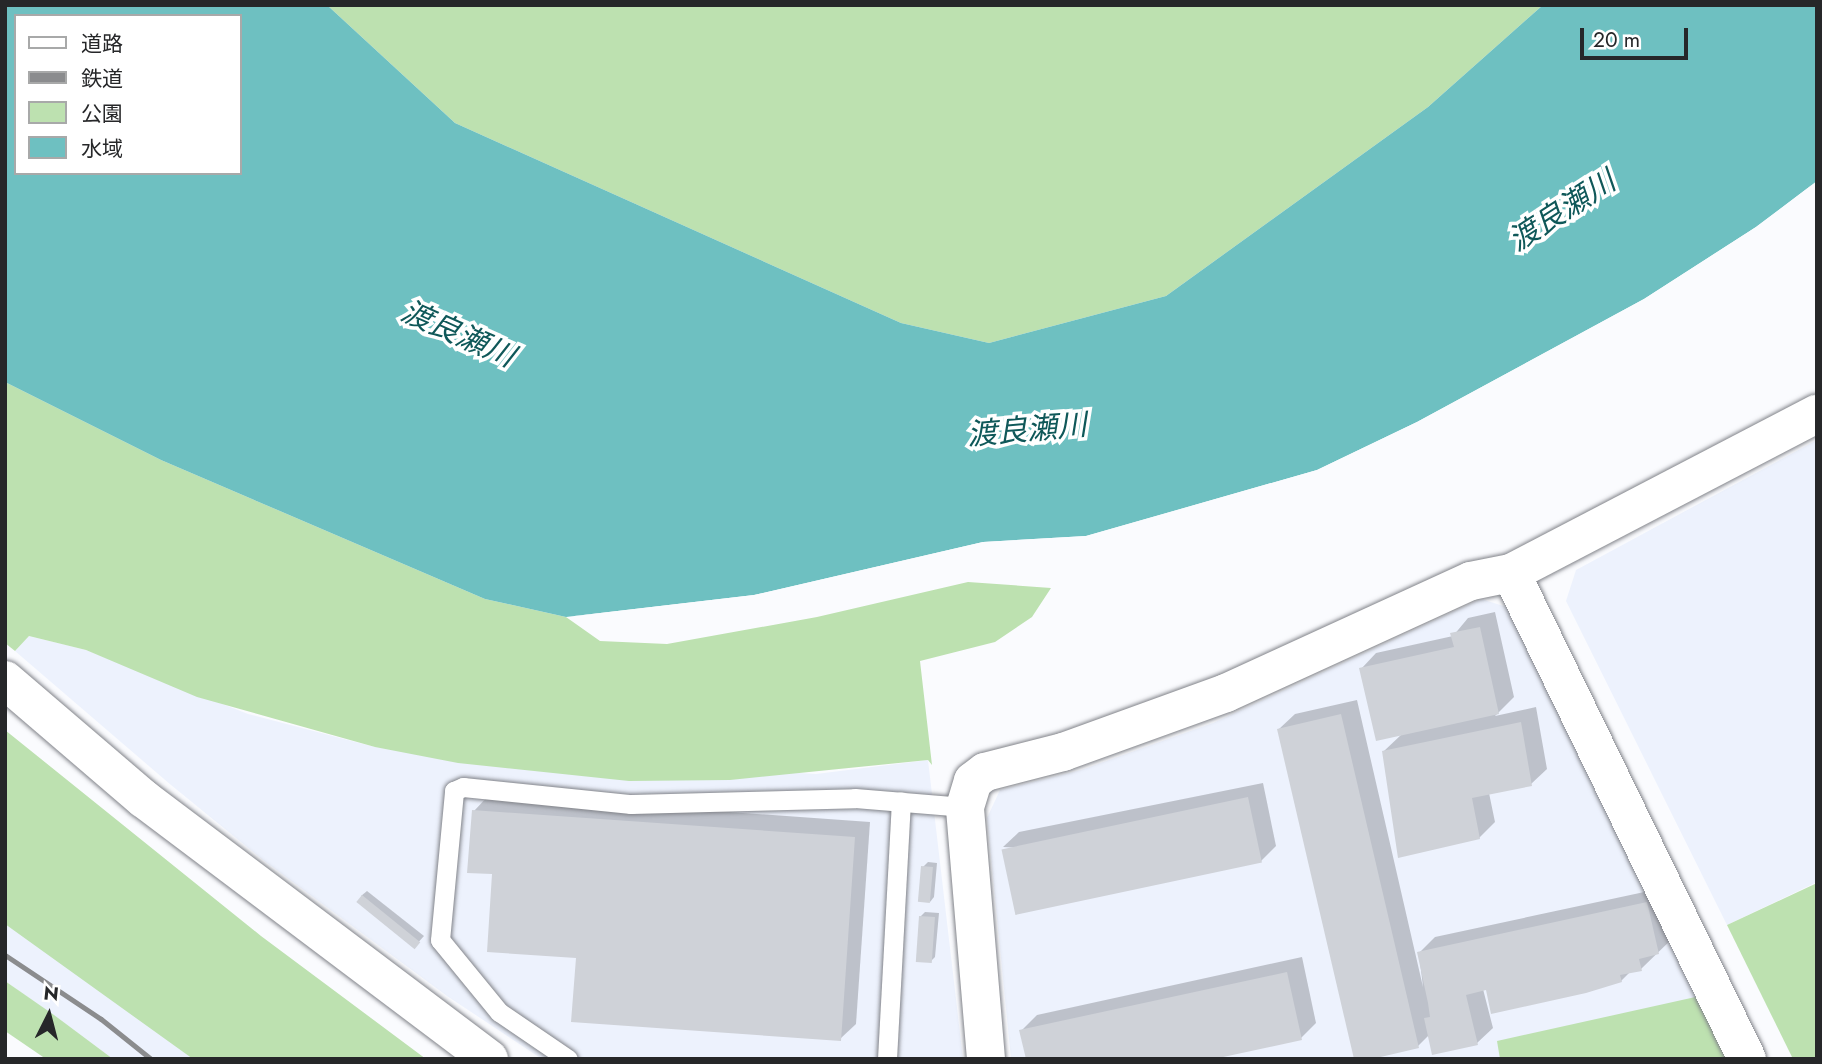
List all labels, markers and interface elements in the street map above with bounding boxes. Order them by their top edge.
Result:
legend [14,14,242,175]
scale bar [1584,14,1692,58]
text: 20 m [1593,25,1640,55]
text: 道路 [81,29,123,59]
text: 鉄道 [81,64,123,94]
text: 公園 [81,99,123,129]
text: 水域 [81,134,123,164]
water label: 渡良瀬川 [1502,163,1622,259]
water label: 渡良瀬川 [396,293,520,375]
water label: 渡良瀬川 [966,407,1088,453]
text: N [42,979,60,1008]
north arrow [14,980,84,1050]

